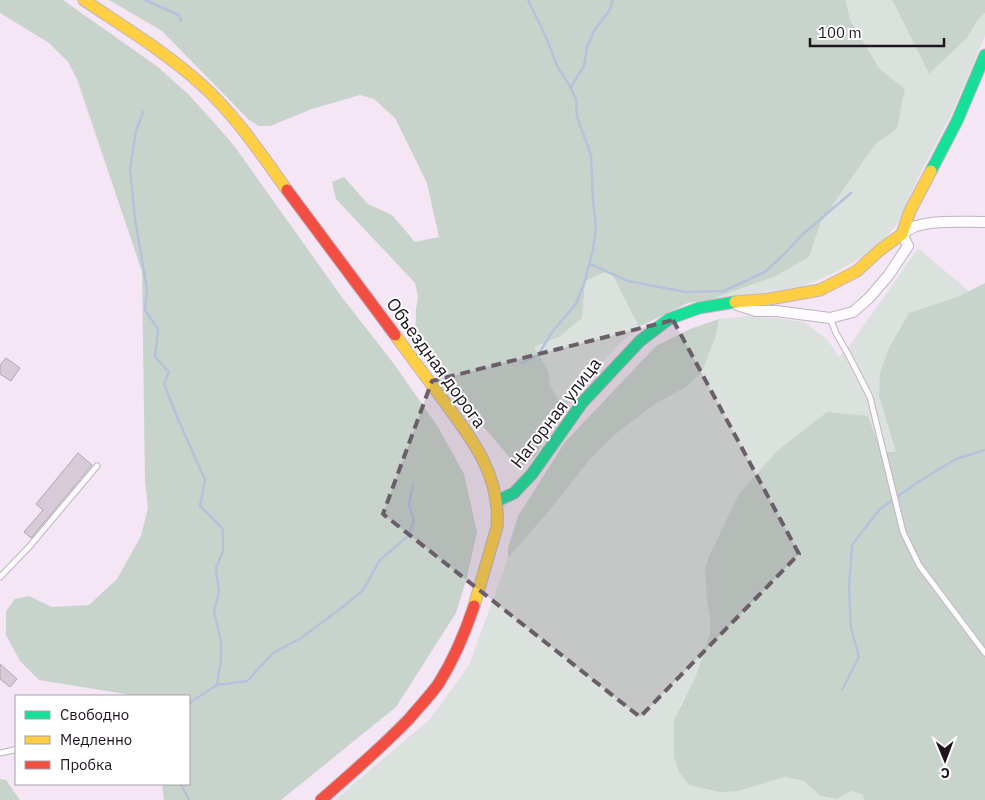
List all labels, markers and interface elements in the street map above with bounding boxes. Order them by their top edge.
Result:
scale bar [810,15,944,47]
text: 100 m [818,23,862,42]
street label: Объездная дорога [381,293,492,433]
street label: Нагорная улица [505,352,606,473]
legend [15,695,190,785]
text: Свободно [60,705,129,724]
text: Медленно [60,730,132,749]
north arrow [920,735,970,785]
text: Пробка [60,755,112,774]
text: С [941,764,950,782]

